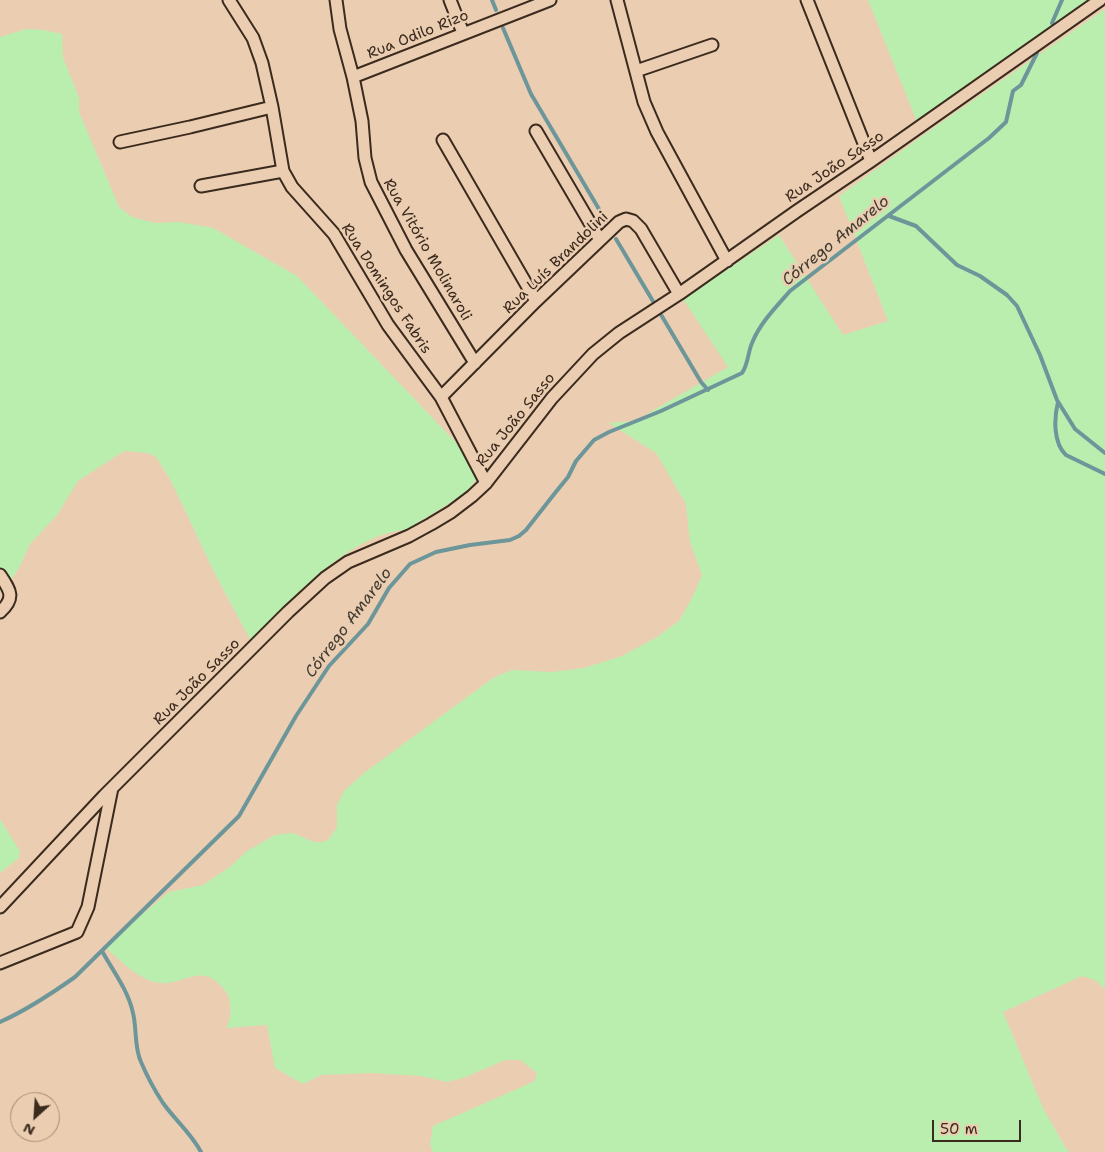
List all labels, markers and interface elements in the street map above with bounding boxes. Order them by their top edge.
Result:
street label: Rua Odilo Rizo [365,7,471,63]
street label: Rua João Sasso [782,127,888,207]
street label: Rua Vitório Molinaroli [379,176,475,324]
water label: Córrego Amarelo [778,192,894,290]
street label: Rua Luís Brandolini [500,208,612,318]
street label: Rua Domingos Fabris [337,220,435,358]
street label: Rua João Sasso [473,370,559,470]
water label: Córrego Amarelo [301,564,397,682]
street label: Rua João Sasso [150,635,244,729]
north arrow [10,1092,60,1142]
scale bar [935,1110,1024,1142]
text: N [20,1119,38,1140]
text: 50 m [940,1119,978,1139]

